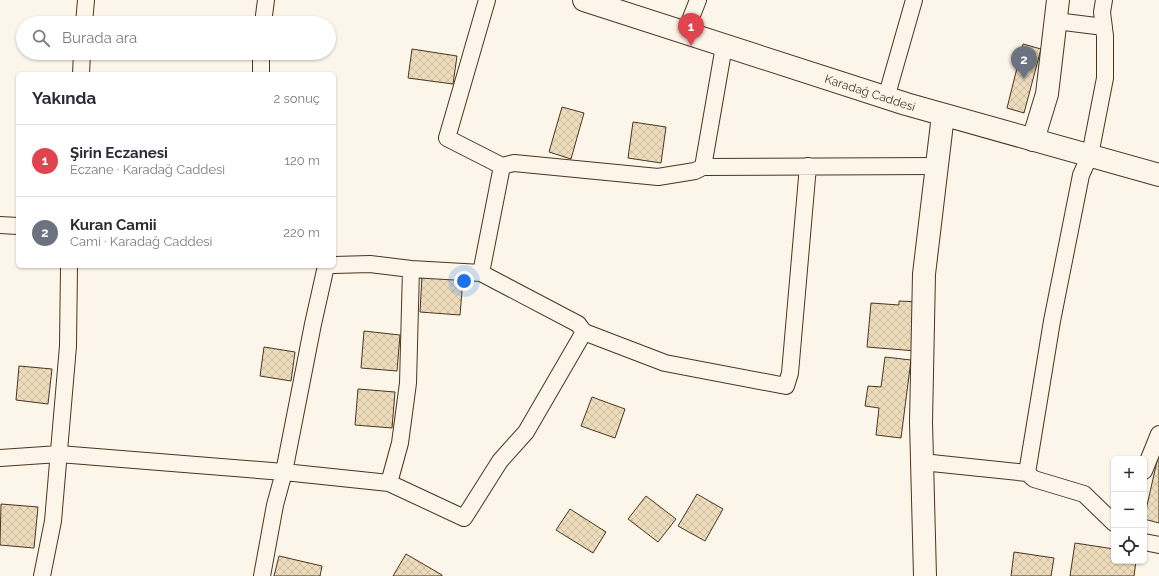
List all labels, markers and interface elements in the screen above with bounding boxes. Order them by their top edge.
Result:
pin: 1 [678,13,704,46]
search box [16,16,336,60]
icon: search [30,27,52,49]
text: Burada ara [62,29,137,47]
pin: 2 [1011,46,1037,79]
street label: Karadağ Caddesi [823,72,917,114]
text: Yakında [32,88,96,108]
text: 2 sonuç [273,91,320,106]
text: Şirin Eczanesi [70,144,168,162]
text: 1 [42,153,48,168]
text: 120 m [284,153,320,168]
text: Eczane · Karadağ Caddesi [70,162,225,177]
text: Kuran Camii [70,216,157,234]
text: 2 [41,225,49,240]
text: 220 m [283,225,320,240]
text: Cami · Karadağ Caddesi [70,234,212,249]
your location [454,271,474,291]
map controls [1111,456,1147,564]
button: + [1111,456,1147,492]
button: − [1111,492,1147,528]
button: locate [1111,528,1147,564]

